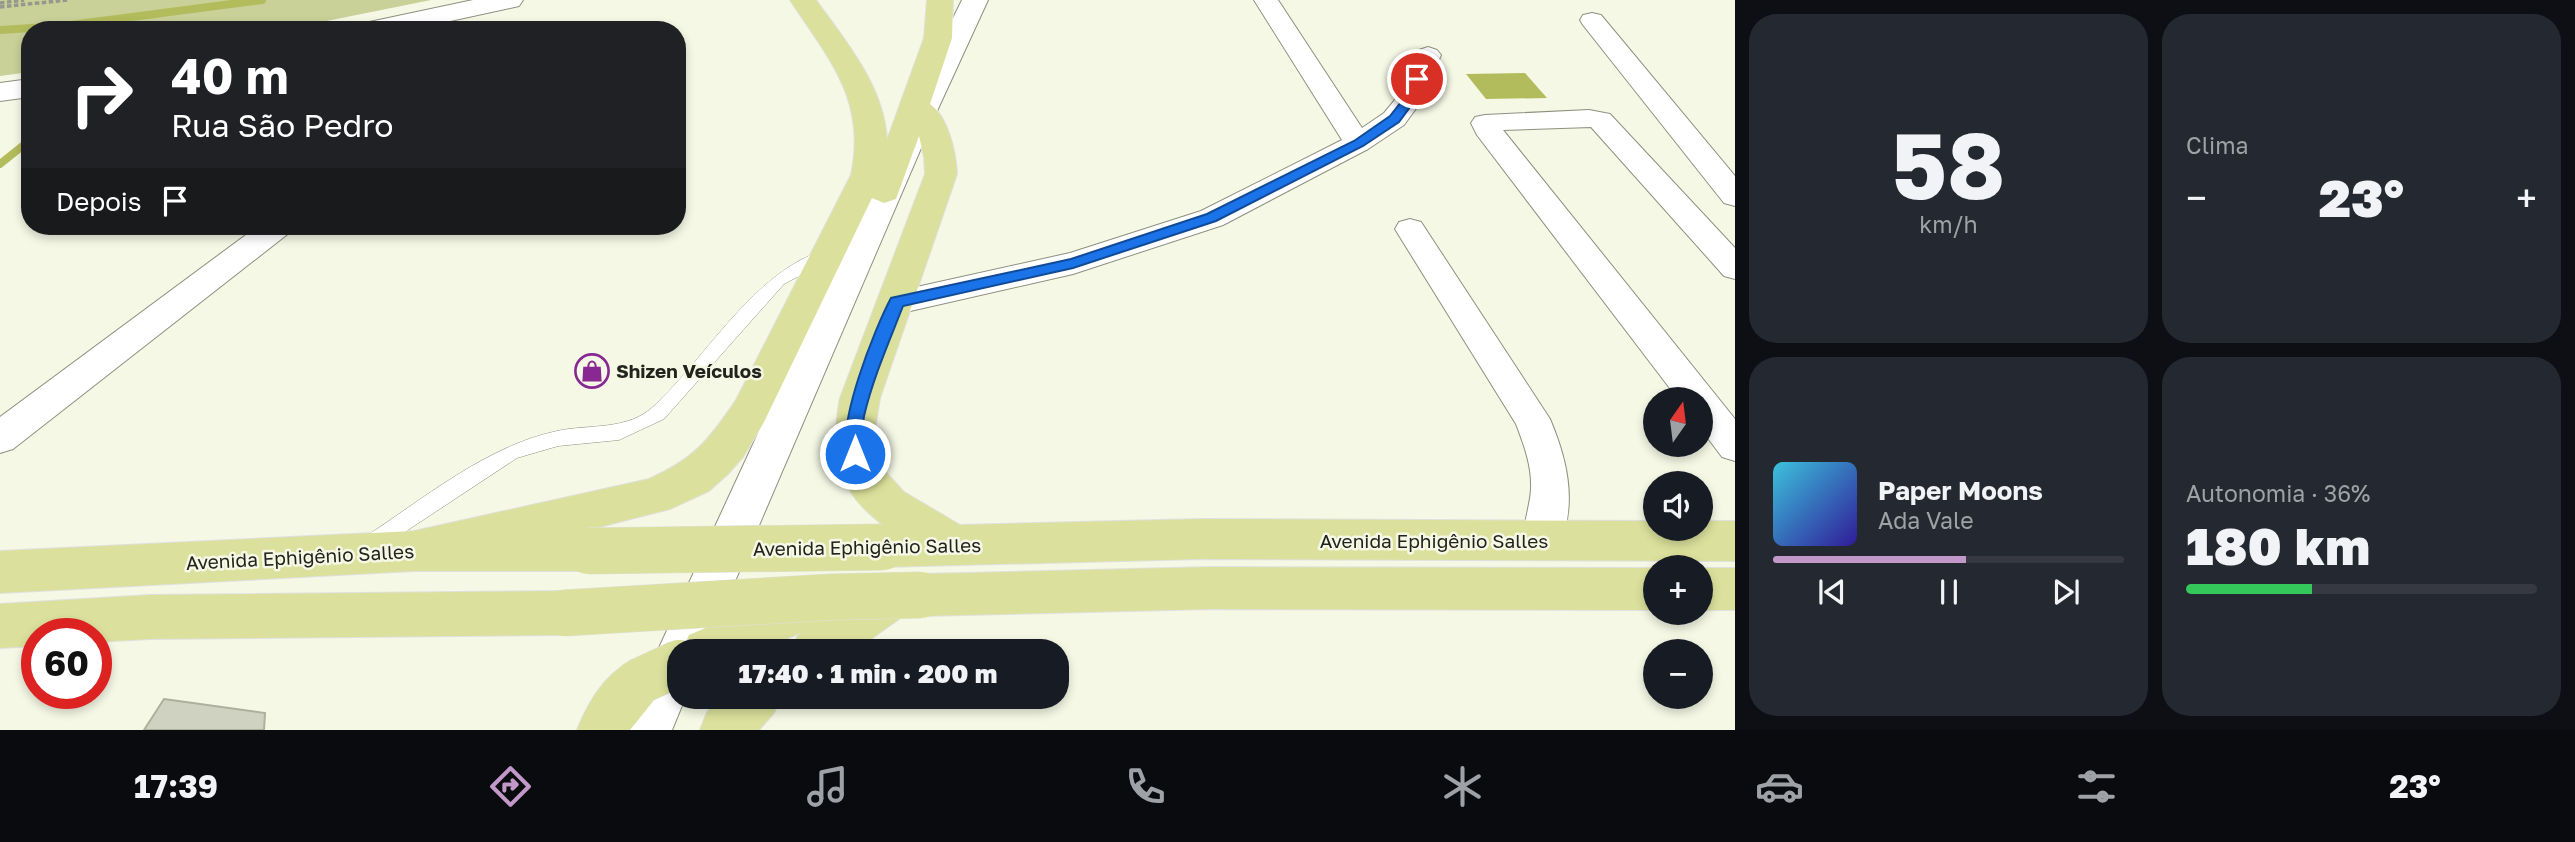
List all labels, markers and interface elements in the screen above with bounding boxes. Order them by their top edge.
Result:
text: 40 m [171,46,289,105]
icon: right [56,49,147,140]
pin [1387,49,1447,109]
icon: arrive [1398,60,1436,98]
text: Rua São Pedro [171,106,394,144]
text: 58 [1892,110,2005,219]
text: Clima [2186,131,2249,159]
text: 23° [2319,166,2404,228]
text: − [2186,175,2207,220]
text: + [2516,175,2537,220]
icon: arrive [156,182,194,220]
text: Depois [56,186,142,217]
text: km/h [1919,210,1978,238]
shop icon: Shizen Veículos [573,352,611,390]
place label: Shizen Veículos [616,359,762,382]
north arrow [1643,387,1713,457]
map controls [1643,387,1713,709]
position arrow [818,417,892,491]
button: sound [1643,471,1713,541]
text: Paper Moons [1878,475,2043,506]
text: Autonomia · 36% [2186,479,2370,507]
text: Ada Vale [1878,506,1974,534]
text: 180 km [2186,514,2370,576]
street label: Avenida Ephigênio Salles [1320,529,1548,552]
street label: Avenida Ephigênio Salles [753,533,981,560]
street label: Avenida Ephigênio Salles [185,539,415,574]
button: + [1643,555,1713,625]
icon: previous [1813,573,1851,611]
icon: pause [1930,573,1968,611]
icon: next [2047,573,2085,611]
speed limit sign: 60 [21,618,112,709]
button: − [1643,639,1713,709]
text: 17:40 · 1 min · 200 m [739,658,997,689]
icon: directions [486,762,535,811]
icon: music [803,762,852,811]
icon: phone [1121,762,1170,811]
icon: climate [1438,762,1487,811]
icon: car [1755,762,1804,811]
icon: filters [2072,762,2121,811]
text: 17:39 [134,767,218,805]
text: 23° [2389,767,2441,805]

